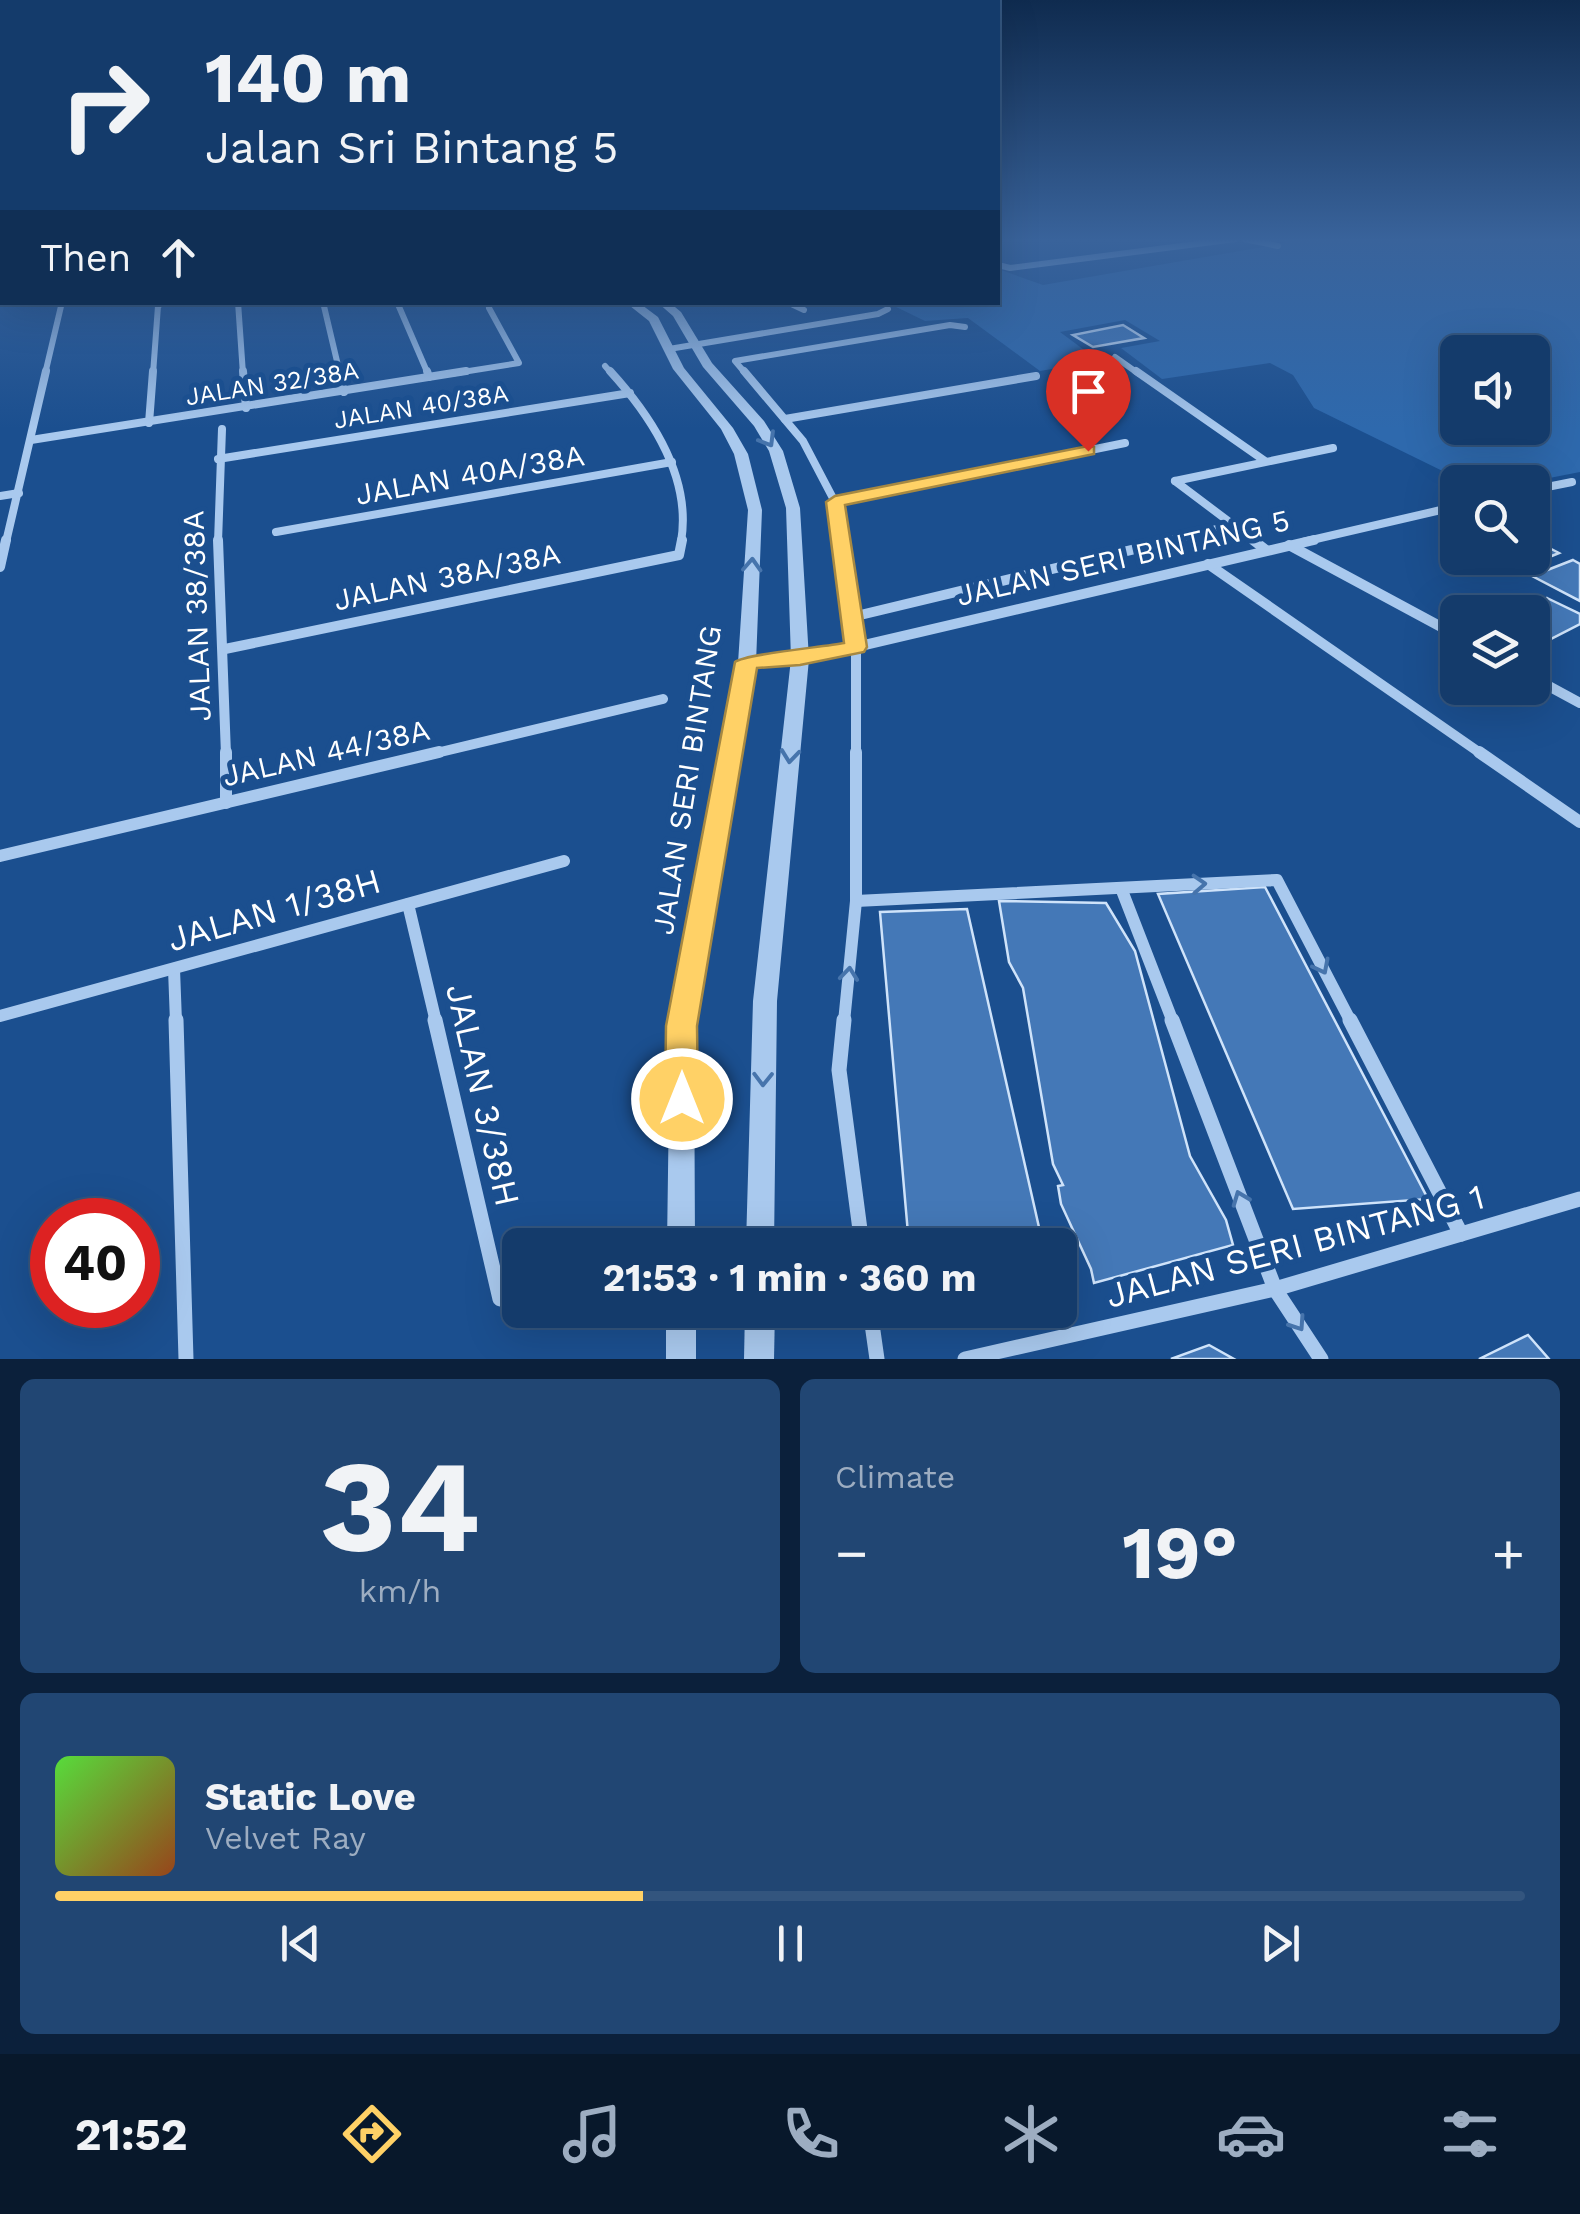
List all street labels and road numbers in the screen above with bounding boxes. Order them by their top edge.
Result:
street label: JALAN 32/38A [183,355,361,411]
street label: JALAN 40/38A [332,378,510,435]
street label: JALAN 40A/38A [353,437,587,512]
street label: JALAN SERI BINTANG 5 [953,502,1293,613]
street label: JALAN 38/38A [175,510,218,722]
street label: JALAN 38A/38A [330,535,564,618]
street label: JALAN SERI BINTANG [645,623,728,937]
street label: JALAN 44/38A [219,712,433,793]
street label: JALAN 1/38H [163,860,385,960]
street label: JALAN 3/38H [437,980,529,1210]
street label: JALAN SERI BINTANG 1 [1101,1175,1489,1317]

